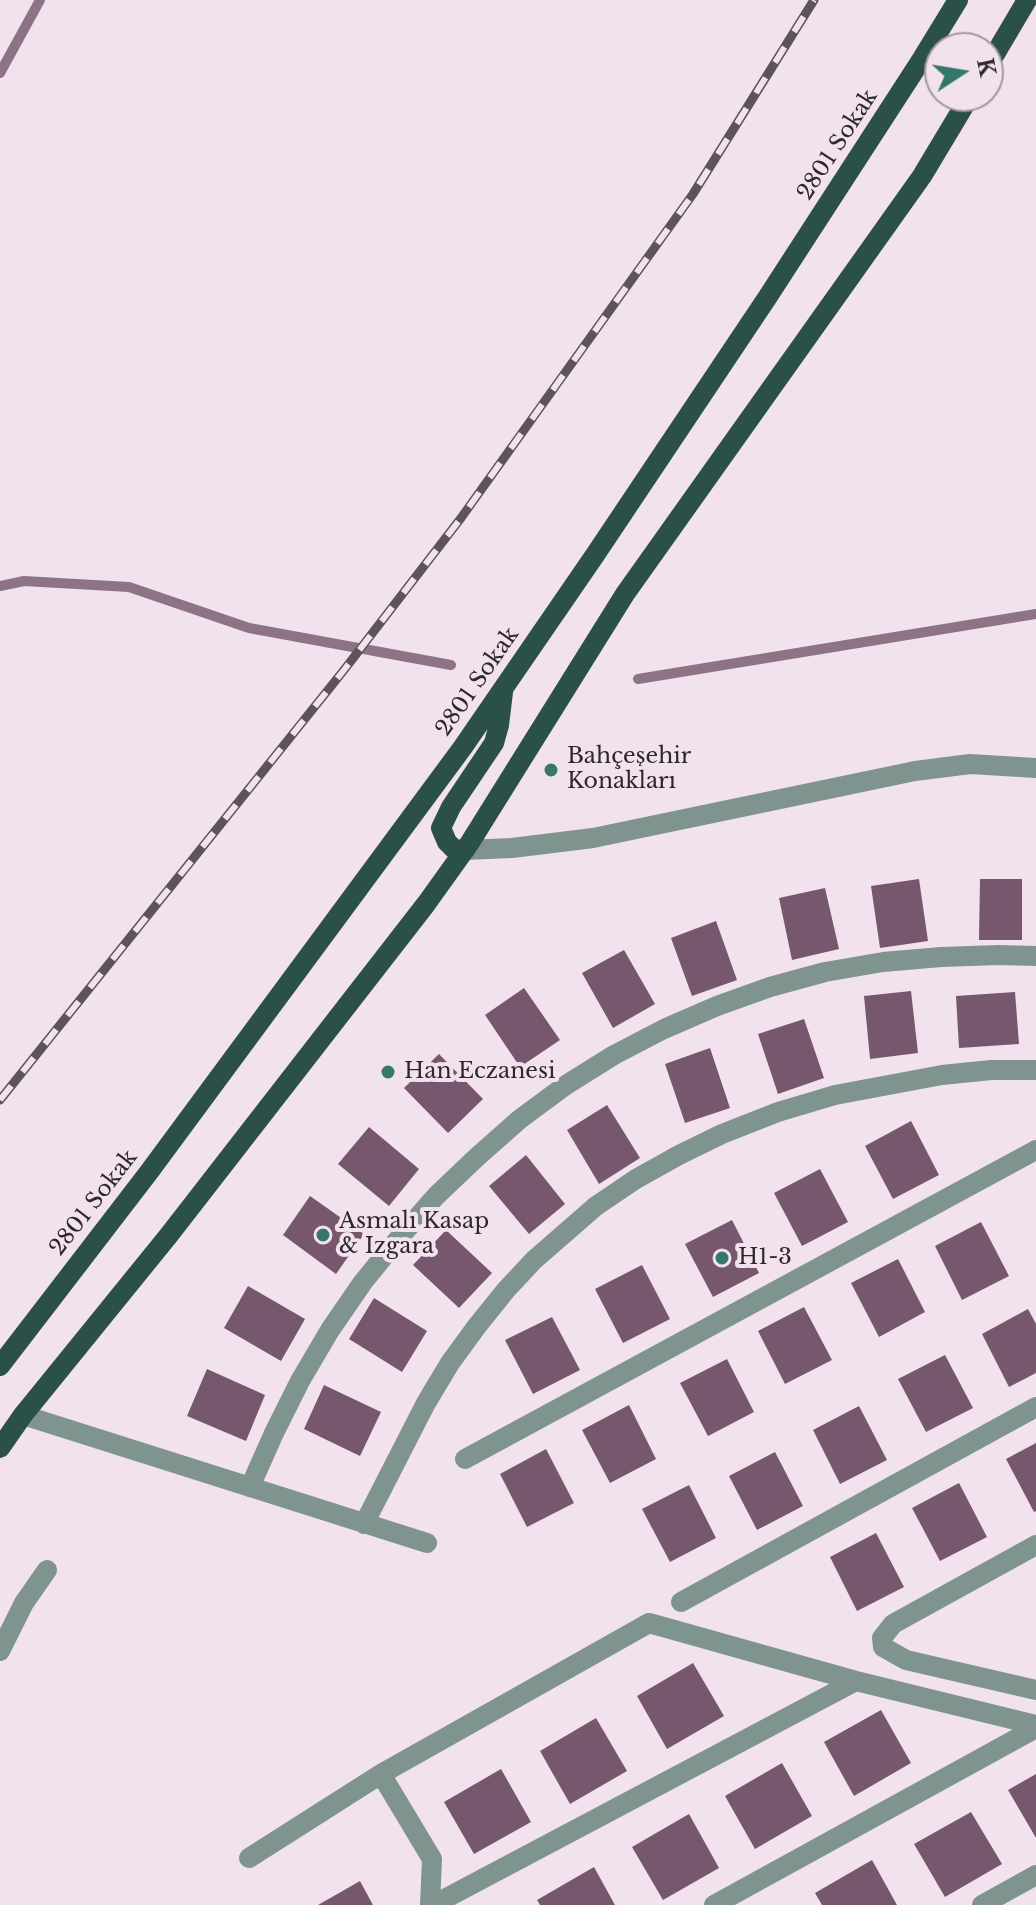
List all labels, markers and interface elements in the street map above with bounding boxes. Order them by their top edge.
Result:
north arrow [924,32,1004,112]
text: K [971,56,1001,79]
street label: 2801 Sokak [792,85,884,205]
street label: 2801 Sokak [431,623,525,741]
place label: Bahçeşehir Konakları [567,744,691,796]
marker: Bahçeşehir Konakları [542,761,560,779]
place label: Han Eczanesi [404,1059,555,1085]
marker: Han Eczanesi [379,1063,397,1081]
street label: 2801 Sokak [45,1145,143,1261]
place label: Asmalı Kasap & Izgara [339,1209,489,1260]
marker: Asmalı Kasap & Izgara [314,1226,332,1244]
place label: H1-3 [738,1245,792,1271]
marker: H1-3 [713,1249,731,1267]

